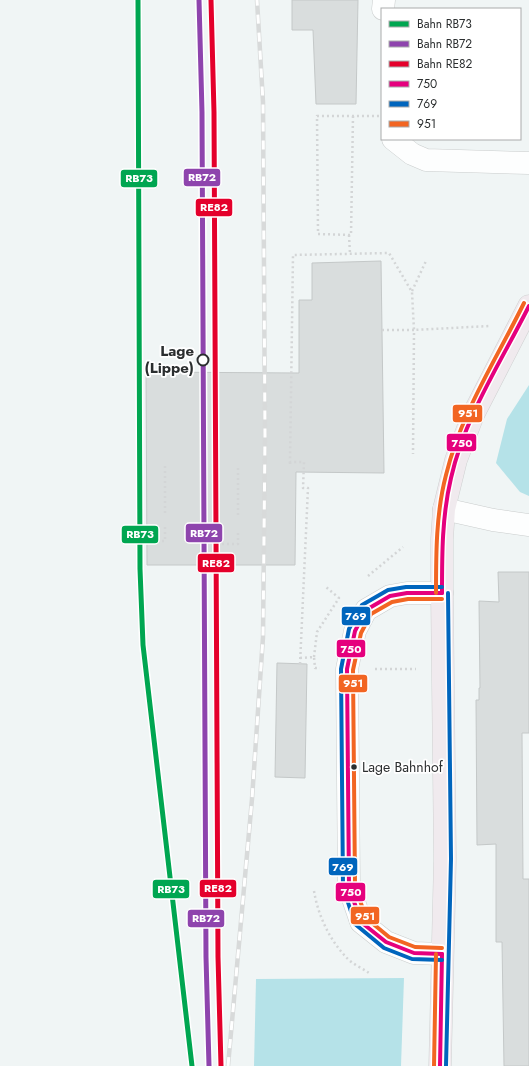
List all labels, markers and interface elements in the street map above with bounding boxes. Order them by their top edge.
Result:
legend [381,8,521,140]
text: Bahn RB73 [417,15,472,33]
text: Bahn RB72 [417,35,472,53]
text: Bahn RE82 [417,55,473,73]
text: 750 [417,75,437,93]
text: 769 [417,95,437,113]
text: 951 [417,115,436,133]
line badge: RB72 [183,168,221,187]
line badge: RB73 [120,169,158,188]
text: RB72 [188,169,216,185]
text: RB73 [125,170,153,186]
line badge: RE82 [195,198,233,217]
text: RE82 [200,199,228,215]
place label: Lage (Lippe) [145,340,194,379]
marker: Lage (Lippe) [196,353,210,367]
line badge: 951 [452,404,483,423]
text: 951 [458,405,478,421]
line badge: 750 [446,433,477,452]
text: 750 [451,435,473,451]
line badge: RB72 [185,523,223,543]
line badge: RB73 [121,525,159,544]
text: RB72 [190,525,218,541]
text: RB73 [126,526,154,542]
line badge: RE82 [197,553,235,573]
text: RE82 [202,555,230,571]
line badge: 769 [341,606,371,626]
text: 769 [345,608,367,624]
line badge: 750 [336,639,366,658]
text: 750 [340,641,362,657]
line badge: 951 [338,674,368,693]
text: 951 [343,675,363,691]
place label: Lage Bahnhof [362,757,444,777]
marker: Lage Bahnhof [349,762,359,772]
line badge: 769 [328,857,358,876]
text: 769 [332,859,354,875]
line badge: RB73 [152,879,190,899]
line badge: RE82 [199,879,237,898]
text: RE82 [204,880,232,896]
text: RB73 [157,881,185,897]
line badge: 750 [335,882,366,902]
text: 750 [340,884,362,900]
line badge: 951 [350,906,380,925]
text: 951 [355,908,375,924]
line badge: RB72 [187,909,225,928]
text: RB72 [192,910,220,926]

